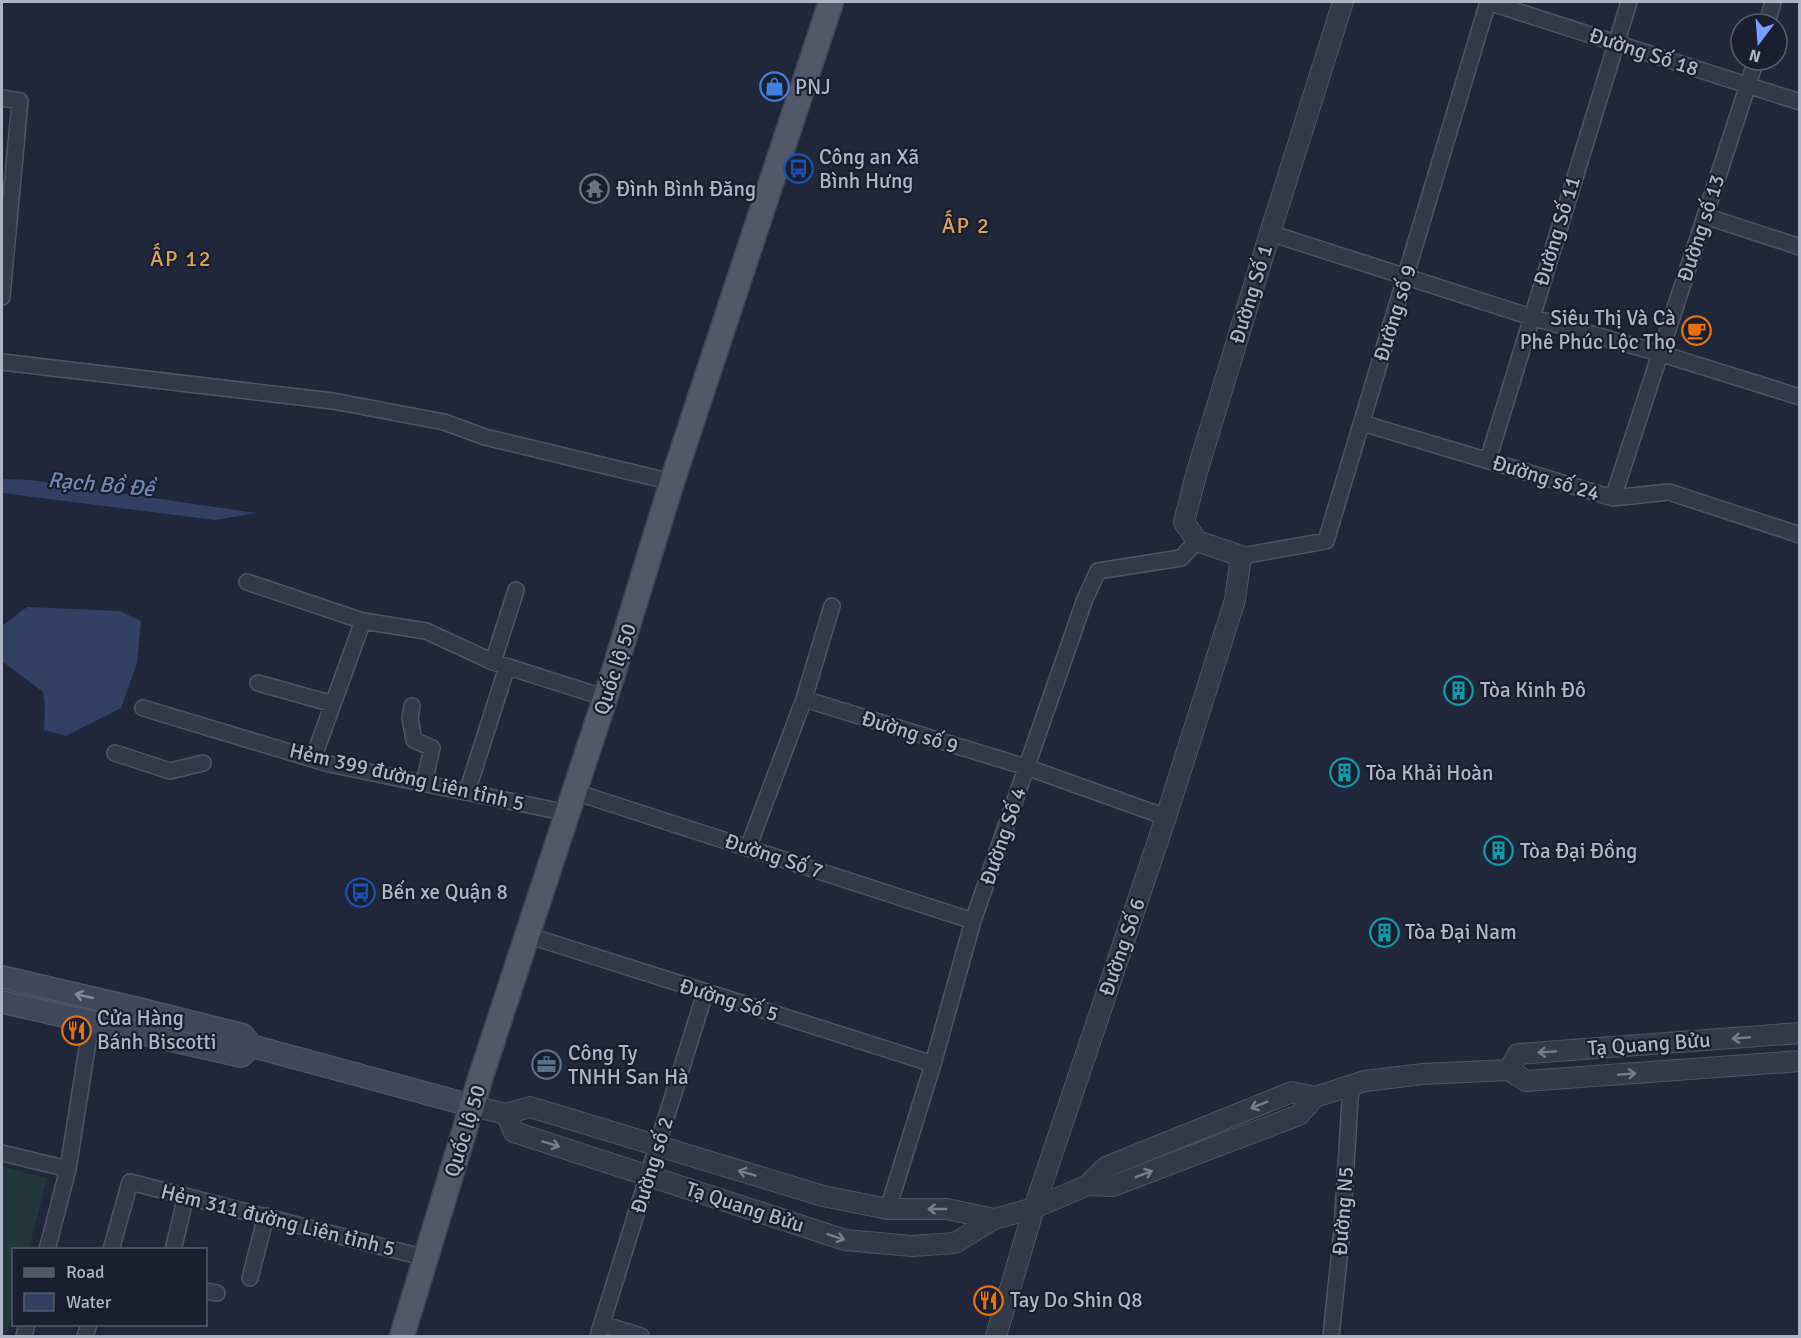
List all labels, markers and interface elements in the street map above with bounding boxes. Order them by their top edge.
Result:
north arrow [1729,12,1789,72]
street label: Đường Số 18 [1586,22,1702,82]
text: N [1747,44,1763,67]
shop icon: PNJ [758,71,790,103]
place label: PNJ [795,74,831,100]
place label: Công an Xã Bình Hưng [819,144,919,194]
bus stop icon: Công an Xã Bình Hưng [782,153,814,185]
street label: Đường số 13 [1671,171,1731,285]
temple icon: Đình Bình Đăng [579,173,611,205]
street label: Đường Số 11 [1528,173,1586,289]
place label: Đình Bình Đăng [616,176,756,202]
district label: ẤP 2 [942,209,990,239]
street label: Đường Số 1 [1224,241,1278,347]
district label: ẤP 12 [150,242,212,272]
street label: Đường số 9 [1368,262,1422,364]
place label: Siêu Thị Và Cà Phê Phúc Lộc Thọ [1520,305,1676,355]
cafe icon: Siêu Thị Và Cà Phê Phúc Lộc Thọ [1681,314,1713,346]
street label: Đường số 24 [1489,449,1603,507]
water label: Rạch Bồ Đề [47,466,158,502]
street label: Quốc lộ 50 [588,620,642,718]
building icon: Tòa Kinh Đô [1443,674,1475,706]
place label: Tòa Kinh Đô [1480,677,1586,703]
street label: Đường số 9 [859,705,961,759]
street label: Hẻm 399 đường Liên tỉnh 5 [287,737,527,817]
building icon: Tòa Khải Hoàn [1329,757,1361,789]
place label: Tòa Khải Hoàn [1366,760,1493,786]
street label: Đường Số 4 [974,783,1032,889]
street label: Đường Số 7 [721,828,827,884]
building icon: Tòa Đại Đồng [1483,835,1515,867]
place label: Tòa Đại Đồng [1520,838,1637,864]
bus stop icon: Bến xe Quận 8 [344,876,376,908]
place label: Bến xe Quận 8 [381,879,508,905]
street label: Đường Số 6 [1093,894,1151,1000]
building icon: Tòa Đại Nam [1368,916,1400,948]
place label: Tòa Đại Nam [1405,919,1517,945]
street label: Đường Số 5 [676,973,782,1027]
one-way arrow [75,990,94,1001]
place label: Cửa Hàng Bánh Biscotti [97,1005,217,1055]
restaurant icon: Cửa Hàng Bánh Biscotti [60,1014,92,1046]
street label: Tạ Quang Bửu [1587,1027,1711,1061]
one-way arrow [1732,1032,1752,1043]
place label: Công Ty TNHH San Hà [568,1040,689,1090]
one-way arrow [1537,1046,1557,1057]
office icon: Công Ty TNHH San Hà [531,1049,563,1081]
one-way arrow [1616,1068,1636,1079]
street label: Quốc lộ 50 [439,1082,491,1180]
one-way arrow [1251,1100,1269,1111]
street label: Đường số 2 [625,1114,679,1216]
one-way arrow [541,1139,560,1150]
street label: Đường N5 [1327,1166,1359,1256]
one-way arrow [738,1167,757,1178]
one-way arrow [1135,1168,1153,1179]
street label: Tạ Quang Bửu [682,1176,808,1238]
street label: Hẻm 311 đường Liên tỉnh 5 [158,1178,398,1262]
one-way arrow [927,1203,947,1215]
one-way arrow [826,1232,845,1243]
legend [12,1248,207,1326]
text: Road [66,1261,105,1283]
restaurant icon: Tay Do Shin Q8 [973,1284,1005,1316]
place label: Tay Do Shin Q8 [1010,1287,1143,1313]
text: Water [66,1291,112,1313]

